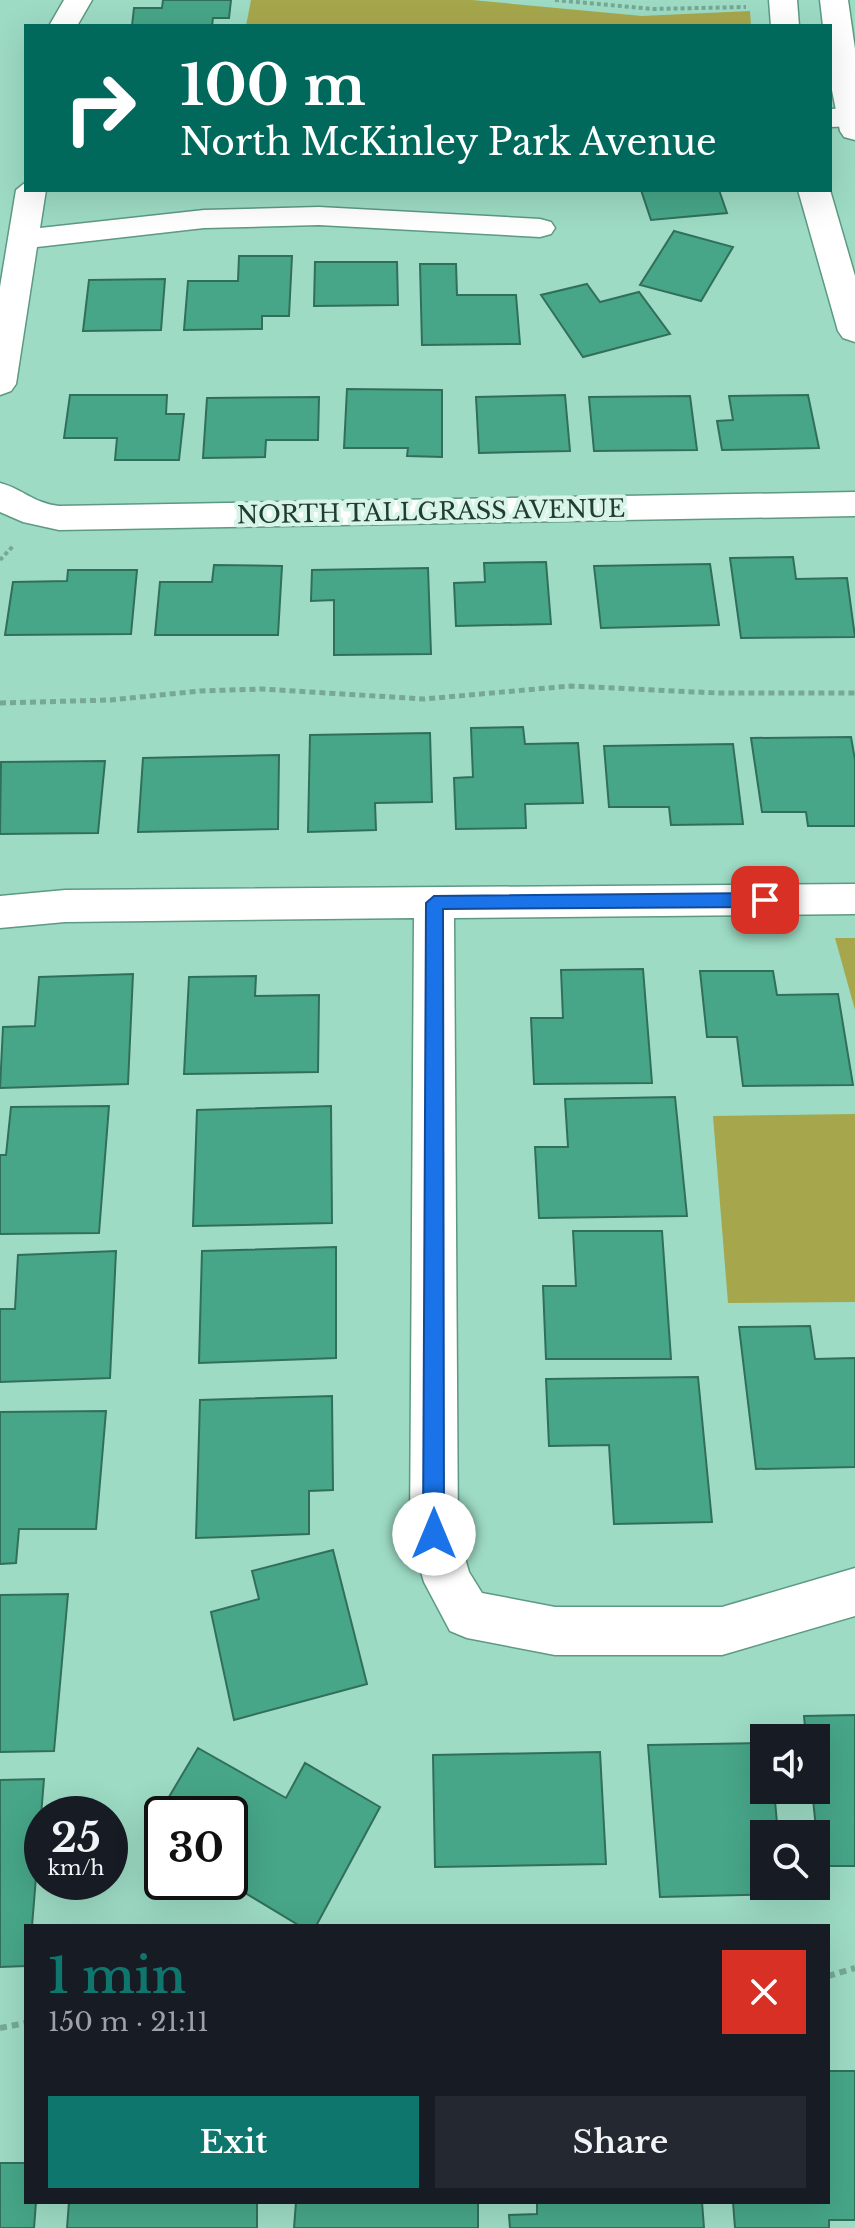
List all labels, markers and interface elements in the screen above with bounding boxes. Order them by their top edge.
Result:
text: 100 m [180,51,366,120]
icon: right [48,56,152,160]
text: North McKinley Park Avenue [180,120,717,165]
street label: NORTH TALLGRASS AVENUE [237,494,625,529]
pin [731,866,799,934]
icon: arrive [743,878,787,922]
position arrow [392,1492,476,1576]
map controls [750,1724,830,1900]
button: sound [750,1724,830,1804]
speed limit sign: 30 [144,1796,248,1900]
text: 25 [51,1813,101,1863]
button: search [750,1820,830,1900]
text: km/h [48,1856,104,1880]
text: 1 min [48,1946,186,2006]
button: close [722,1950,806,2034]
text: 150 m · 21:11 [48,2006,209,2038]
button: Exit [48,2096,419,2188]
button: Share [435,2096,806,2188]

